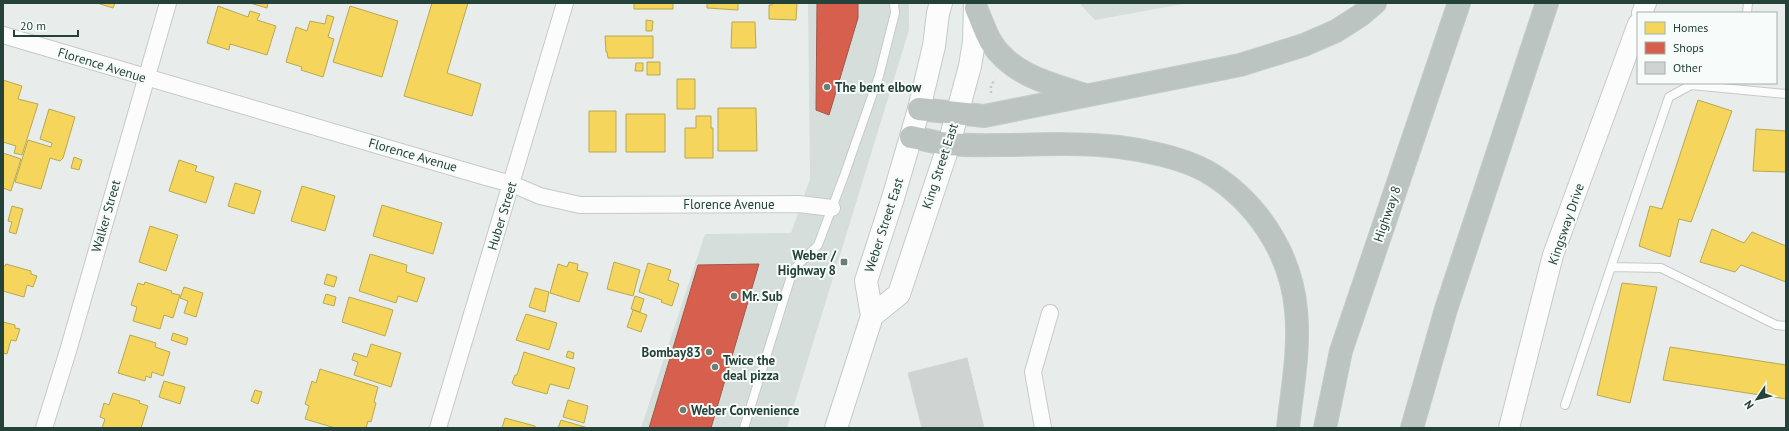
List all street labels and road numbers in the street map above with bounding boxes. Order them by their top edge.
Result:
street label: Florence Avenue [56,44,148,86]
street label: King Street East [918,121,962,211]
street label: Florence Avenue [367,134,459,176]
street label: Weber Street East [861,175,907,274]
street label: Walker Street [88,177,125,254]
street label: Huber Street [484,179,521,252]
street label: Kingsway Drive [1544,181,1588,267]
street label: Highway 8 [1369,184,1405,244]
street label: Florence Avenue [683,196,775,213]

